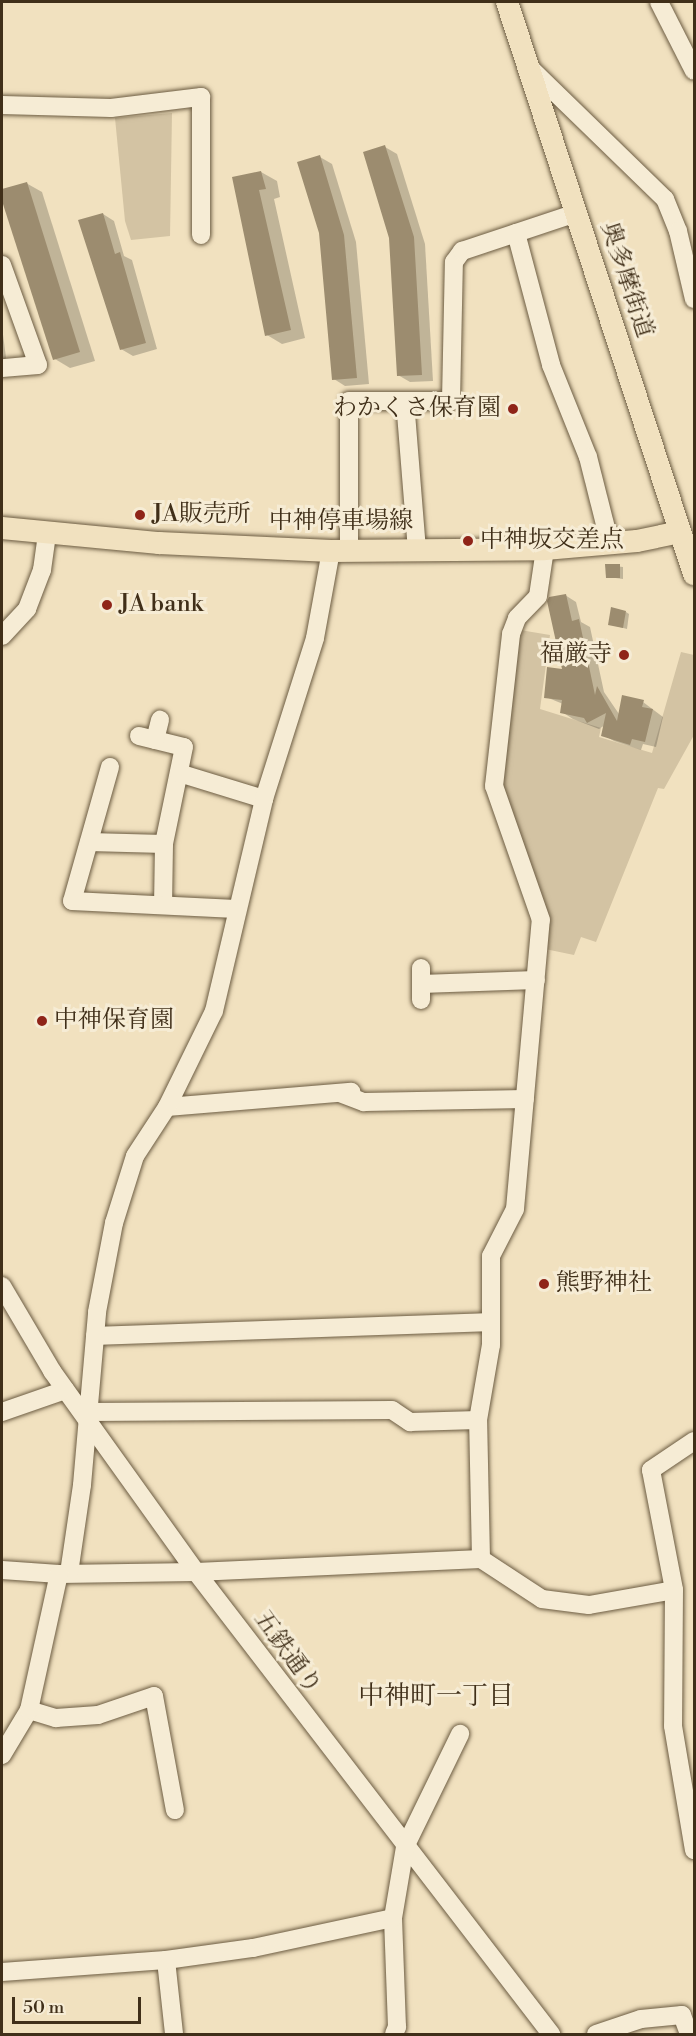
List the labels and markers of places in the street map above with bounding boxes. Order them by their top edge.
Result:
place label: わかくさ保育園 [333,395,501,423]
marker: わかくさ保育園 [506,402,520,416]
place label: JA販売所 [152,501,251,529]
marker: JA販売所 [133,508,147,522]
place label: 中神坂交差点 [480,527,624,555]
marker: 中神坂交差点 [461,534,475,548]
place label: JA bank [119,591,203,619]
marker: JA bank [100,598,114,612]
place label: 福厳寺 [540,641,612,669]
marker: 福厳寺 [617,648,631,662]
place label: 中神保育園 [54,1007,174,1035]
marker: 中神保育園 [35,1014,49,1028]
place label: 熊野神社 [556,1270,652,1298]
marker: 熊野神社 [537,1277,551,1291]

